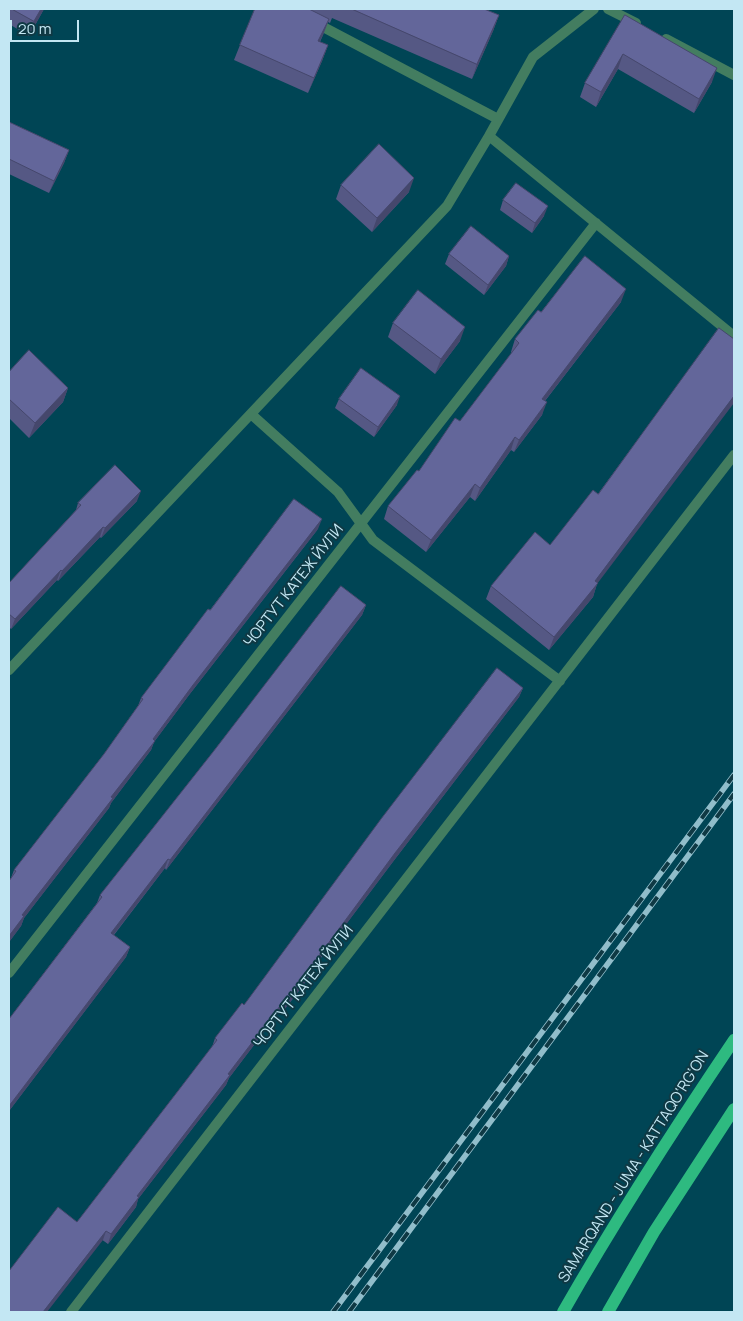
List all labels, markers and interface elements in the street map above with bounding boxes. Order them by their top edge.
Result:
scale bar [12,10,81,42]
text: 20 m [18,18,51,39]
street label: ЧОРТУТ КАТЕЖ ЙУЛИ [240,521,348,651]
street label: ЧОРТУТ КАТЕЖ ЙУЛИ [250,922,358,1052]
street label: SAMARQAND - JUMA - KATTAQO‘RG‘ON [555,1048,713,1286]

